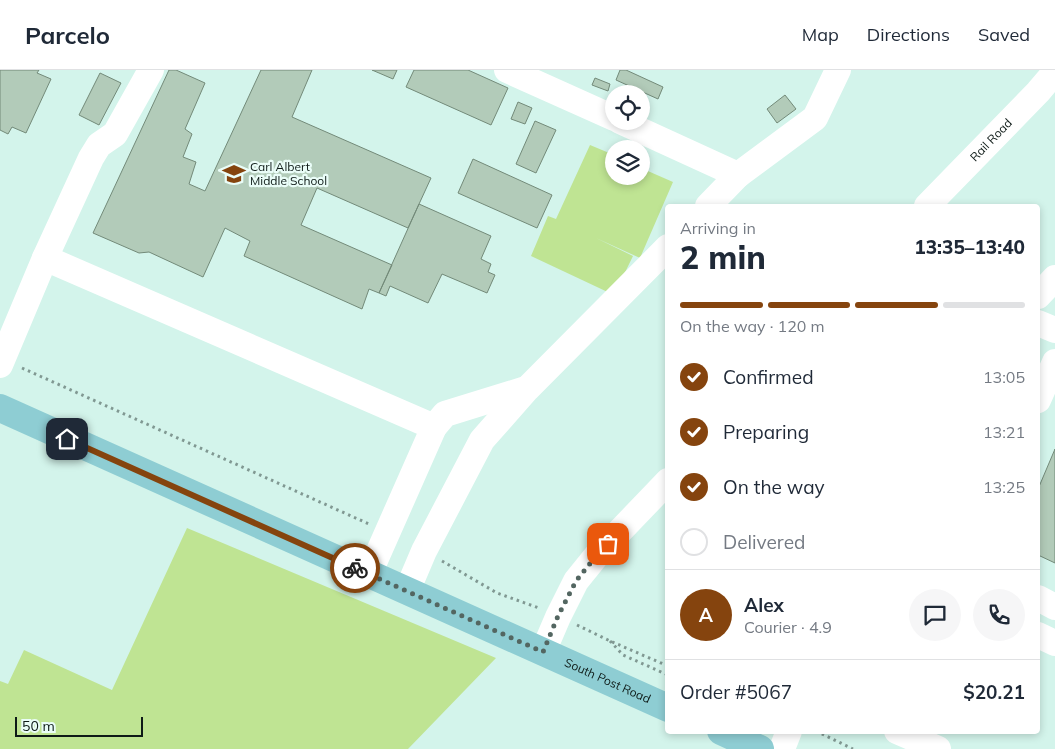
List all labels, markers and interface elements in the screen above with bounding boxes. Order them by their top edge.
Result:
text: Parcelo [25,20,110,50]
text: Map [802,23,839,46]
text: Directions [867,23,950,46]
text: Saved [978,23,1030,46]
map controls [605,85,650,185]
button: locate [605,85,650,130]
street label: Rail Road [967,115,1015,164]
button: layers [605,140,650,185]
place label: Carl Albert Middle School [250,159,327,188]
school or university icon: Carl Albert Middle School [221,161,247,187]
text: Arriving in [680,218,756,238]
text: 13:35–13:40 [914,235,1025,259]
text: 2 min [680,237,766,277]
text: On the way · 120 m [680,316,825,336]
icon: check [680,363,708,391]
text: Confirmed [723,365,814,389]
text: 13:05 [983,367,1025,387]
pin [46,418,88,460]
icon: check [680,418,708,446]
text: Preparing [723,420,809,444]
text: 13:21 [983,422,1025,442]
icon: home [53,425,81,453]
icon: check [680,473,708,501]
text: On the way [723,475,825,499]
text: 13:25 [983,477,1025,497]
pin [587,523,629,565]
icon: bag [594,530,622,558]
text: Delivered [723,530,805,554]
courier [330,543,380,593]
icon: bike [341,554,369,582]
button: chat [909,589,961,641]
button: phone [973,589,1025,641]
text: Alex [744,593,784,617]
text: A [699,603,713,627]
text: Courier · 4.9 [744,617,832,637]
street label: South Post Road [562,655,653,706]
text: Order #5067 [680,680,792,704]
text: $20.21 [963,680,1025,704]
scale bar [15,714,142,737]
text: 50 m [22,717,55,735]

